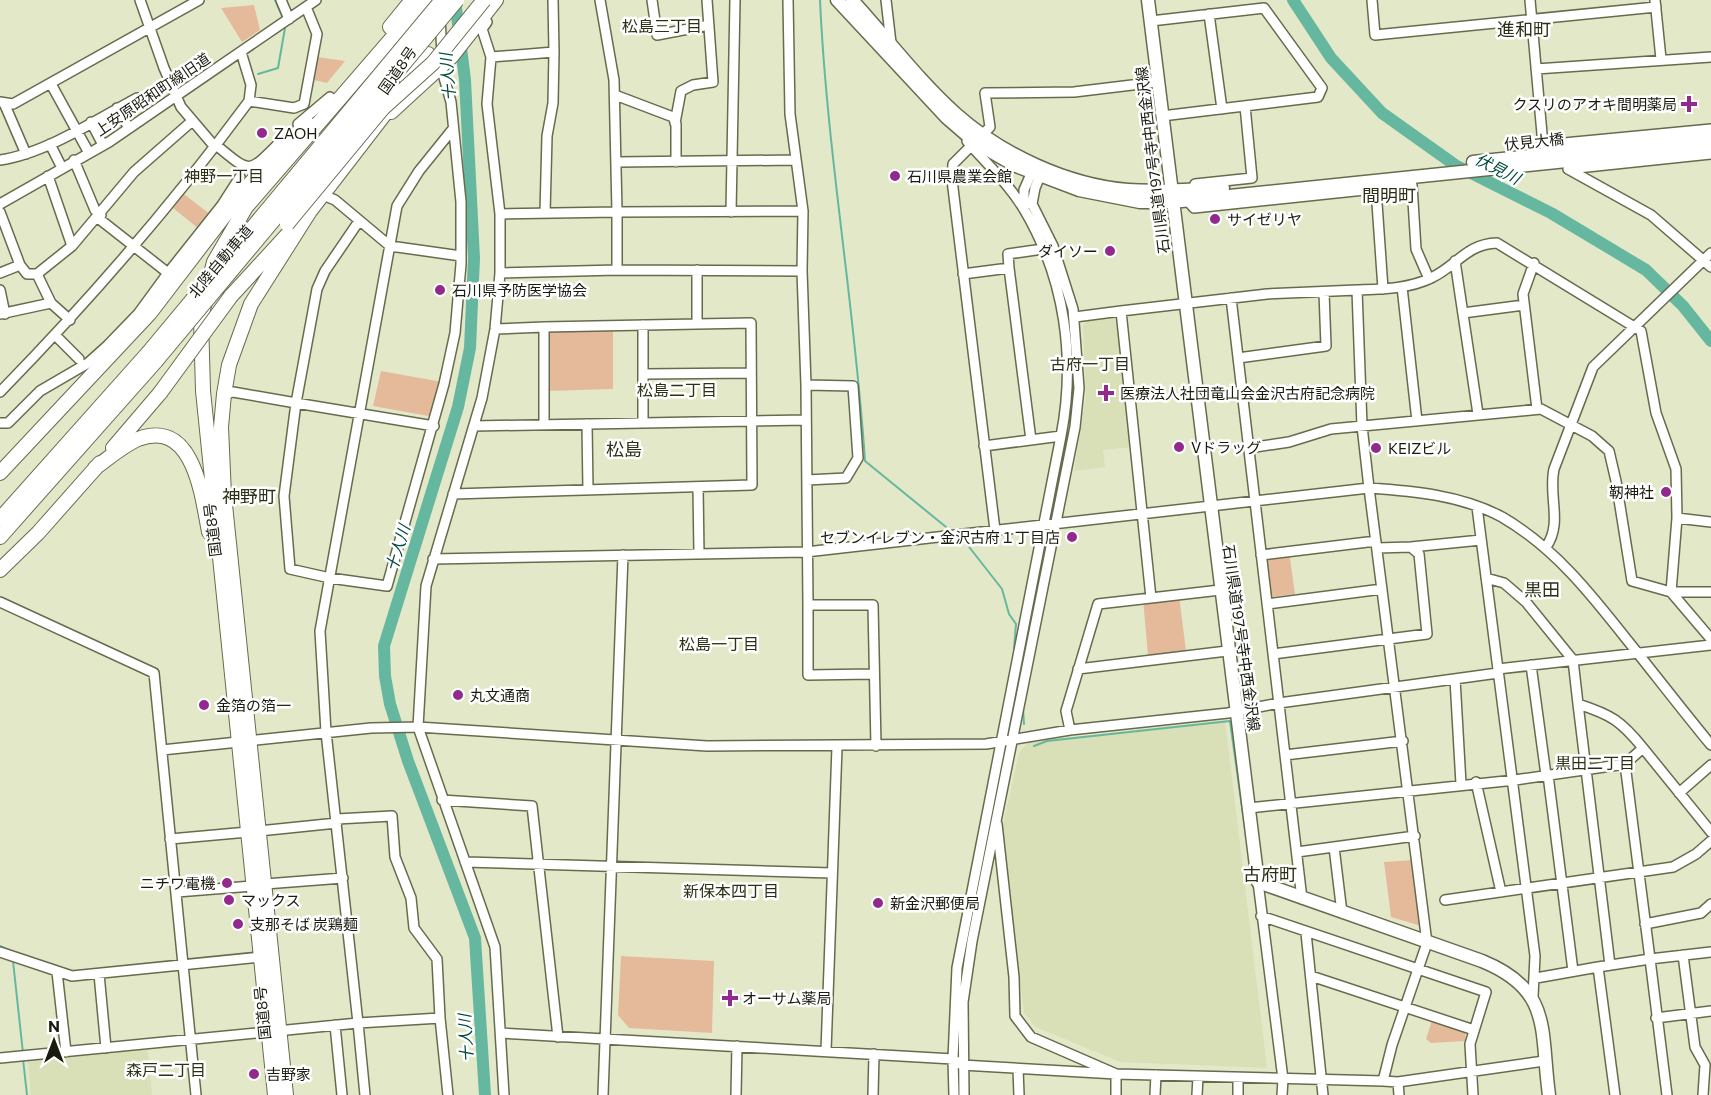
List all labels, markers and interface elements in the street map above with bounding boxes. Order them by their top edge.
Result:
district label: 松島三丁目 [622,16,702,35]
district label: 進和町 [1497,18,1551,40]
street label: 国道8号 [374,43,420,97]
street label: 上安原昭和町線旧道 [91,49,213,139]
water label: 十人川 [435,50,459,102]
street label: 石川県道197号寺中西金沢線 [1132,65,1172,255]
place label: クスリのアオキ間明薬局 [1512,95,1677,113]
marker: クスリのアオキ間明薬局 [1682,97,1696,111]
place label: ZAOH [274,124,317,142]
marker: ZAOH [255,126,269,140]
street label: 伏見大橋 [1503,129,1565,153]
water label: 伏見川 [1472,149,1525,188]
district label: 神野一丁目 [184,166,264,185]
place label: 石川県農業会館 [907,167,1012,185]
marker: 石川県農業会館 [888,169,902,183]
district label: 間明町 [1362,184,1416,206]
place label: サイゼリヤ [1227,210,1302,228]
marker: サイゼリヤ [1208,212,1222,226]
street label: 北陸自動車道 [184,221,256,301]
place label: ダイソー [1038,242,1098,260]
marker: ダイソー [1103,244,1117,258]
place label: 石川県予防医学協会 [452,281,587,299]
marker: 石川県予防医学協会 [433,283,447,297]
district label: 古府一丁目 [1050,354,1130,373]
district label: 松島二丁目 [637,380,717,399]
marker: 医療法人社団竜山会金沢古府記念病院 [1097,384,1115,402]
place label: 医療法人社団竜山会金沢古府記念病院 [1120,384,1375,402]
district label: 松島 [606,438,642,460]
place label: Vドラッグ [1191,438,1261,456]
place label: KEIZビル [1388,439,1451,457]
marker: Vドラッグ [1172,440,1186,454]
marker: KEIZビル [1369,441,1383,455]
place label: 靭神社 [1609,483,1654,501]
district label: 神野町 [222,485,276,507]
marker: 靭神社 [1659,485,1673,499]
street label: 国道8号 [200,502,224,558]
water label: 十人川 [381,520,414,574]
place label: セブンイレブン・金沢古府１丁目店 [820,528,1060,546]
marker: セブンイレブン・金沢古府１丁目店 [1065,530,1079,544]
street label: 石川県道197号寺中西金沢線 [1220,543,1264,733]
district label: 黒田 [1524,578,1560,600]
district label: 松島一丁目 [679,634,759,653]
place label: 丸文通商 [470,686,530,704]
marker: 丸文通商 [451,688,465,702]
place label: 金箔の箔一 [216,696,291,714]
marker: 金箔の箔一 [197,698,211,712]
district label: 黒田二丁目 [1555,753,1635,772]
district label: 古府町 [1243,863,1297,885]
place label: ニチワ電機 [140,874,215,892]
marker: ニチワ電機 [220,876,234,890]
district label: 新保本四丁目 [683,881,779,900]
place label: マックス [241,891,301,909]
marker: マックス [222,893,236,907]
place label: 新金沢郵便局 [890,894,980,912]
marker: 新金沢郵便局 [871,896,885,910]
place label: 支那そば 炭鶏麺 [250,915,358,933]
marker: 支那そば 炭鶏麺 [231,917,245,931]
street label: 国道8号 [250,985,274,1041]
place label: オーサム薬局 [742,989,831,1007]
marker: オーサム薬局 [723,991,737,1005]
north arrow [24,1011,84,1071]
water label: 十人川 [454,1012,476,1062]
text: N [48,1016,60,1035]
district label: 森戸二丁目 [126,1060,206,1079]
place label: 吉野家 [266,1065,311,1083]
marker: 吉野家 [247,1067,261,1081]

